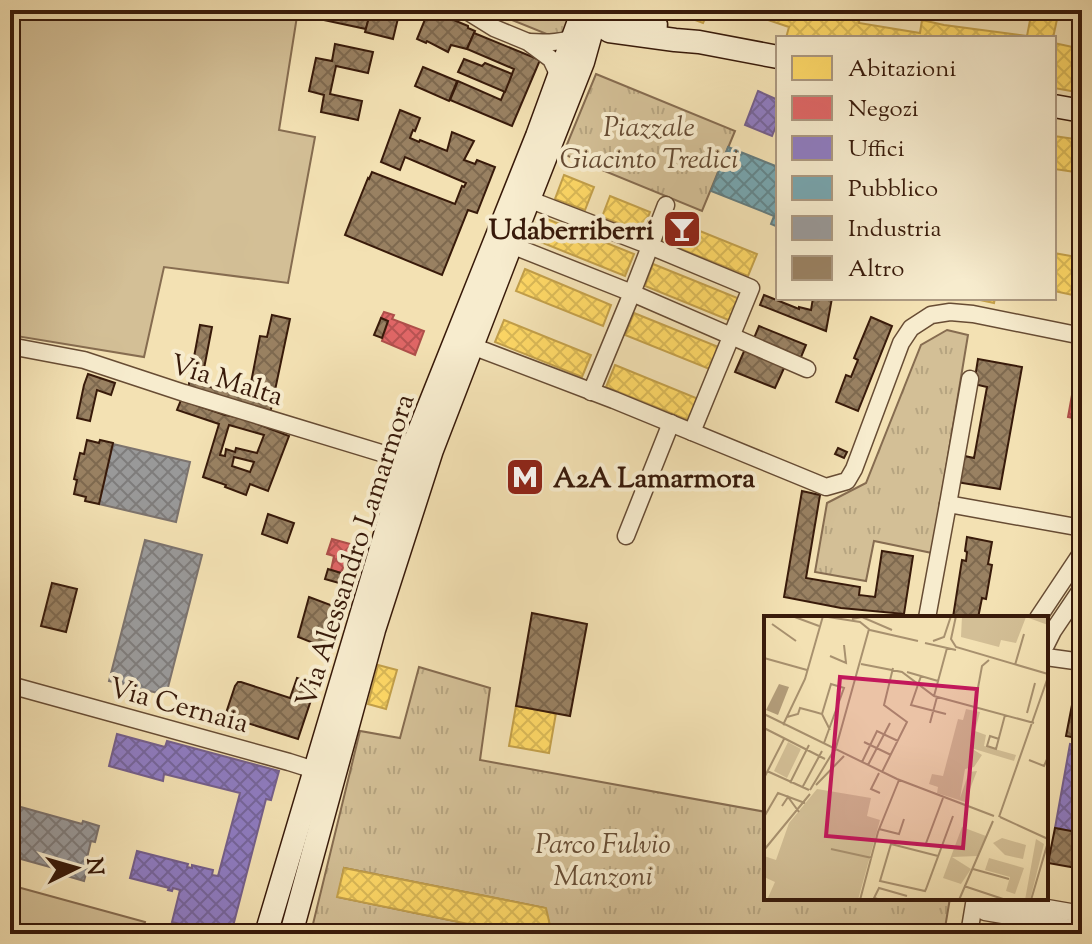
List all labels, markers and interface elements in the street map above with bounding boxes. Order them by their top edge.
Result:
legend [776,36,1056,300]
text: Abitazioni [848,53,956,87]
text: Negozi [848,93,919,127]
park label: Piazzale Giacinto Tredici [560,109,738,181]
text: Uffici [848,133,905,167]
text: Pubblico [848,173,938,207]
bar icon: Udaberriberri [661,208,703,250]
place label: Udaberriberri [489,212,654,252]
text: Industria [848,213,941,247]
text: Altro [848,253,904,287]
street label: Via Malta [165,346,288,418]
street label: Via Alessandro Lamarmora [287,389,426,713]
metro station icon: A2A Lamarmora [504,456,546,498]
place label: A2A Lamarmora [553,460,755,500]
inset map [764,616,1048,900]
street label: Via Cernaia [104,669,253,745]
park label: Parco Fulvio Manzoni [535,826,671,898]
north arrow [36,828,116,908]
text: N [76,856,110,877]

